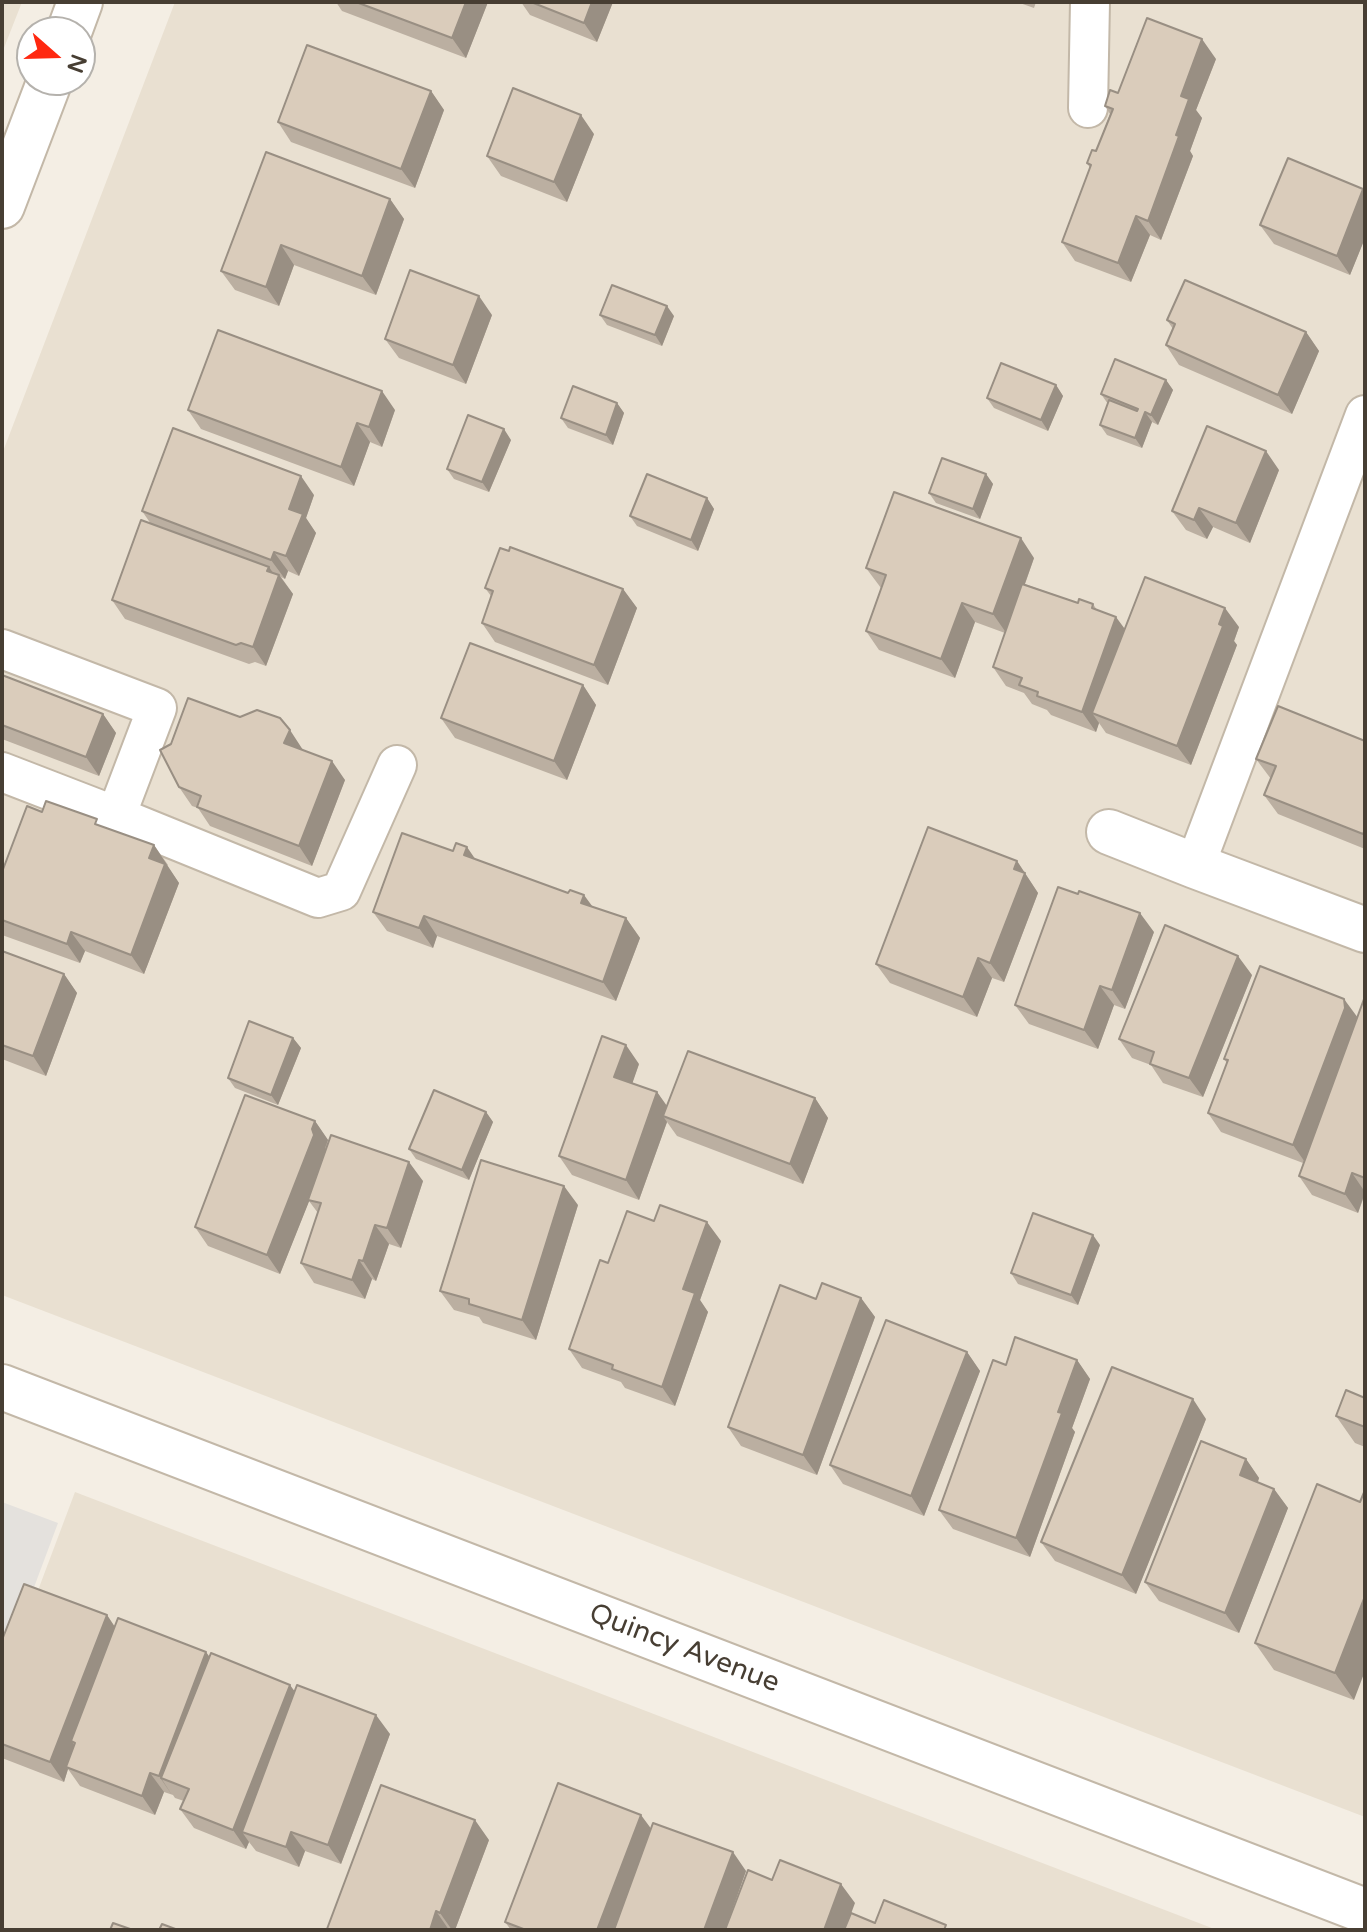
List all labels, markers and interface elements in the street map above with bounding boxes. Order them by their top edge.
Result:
north arrow [16,16,96,96]
text: N [61,51,92,76]
street label: Quincy Avenue [584,1597,784,1701]

